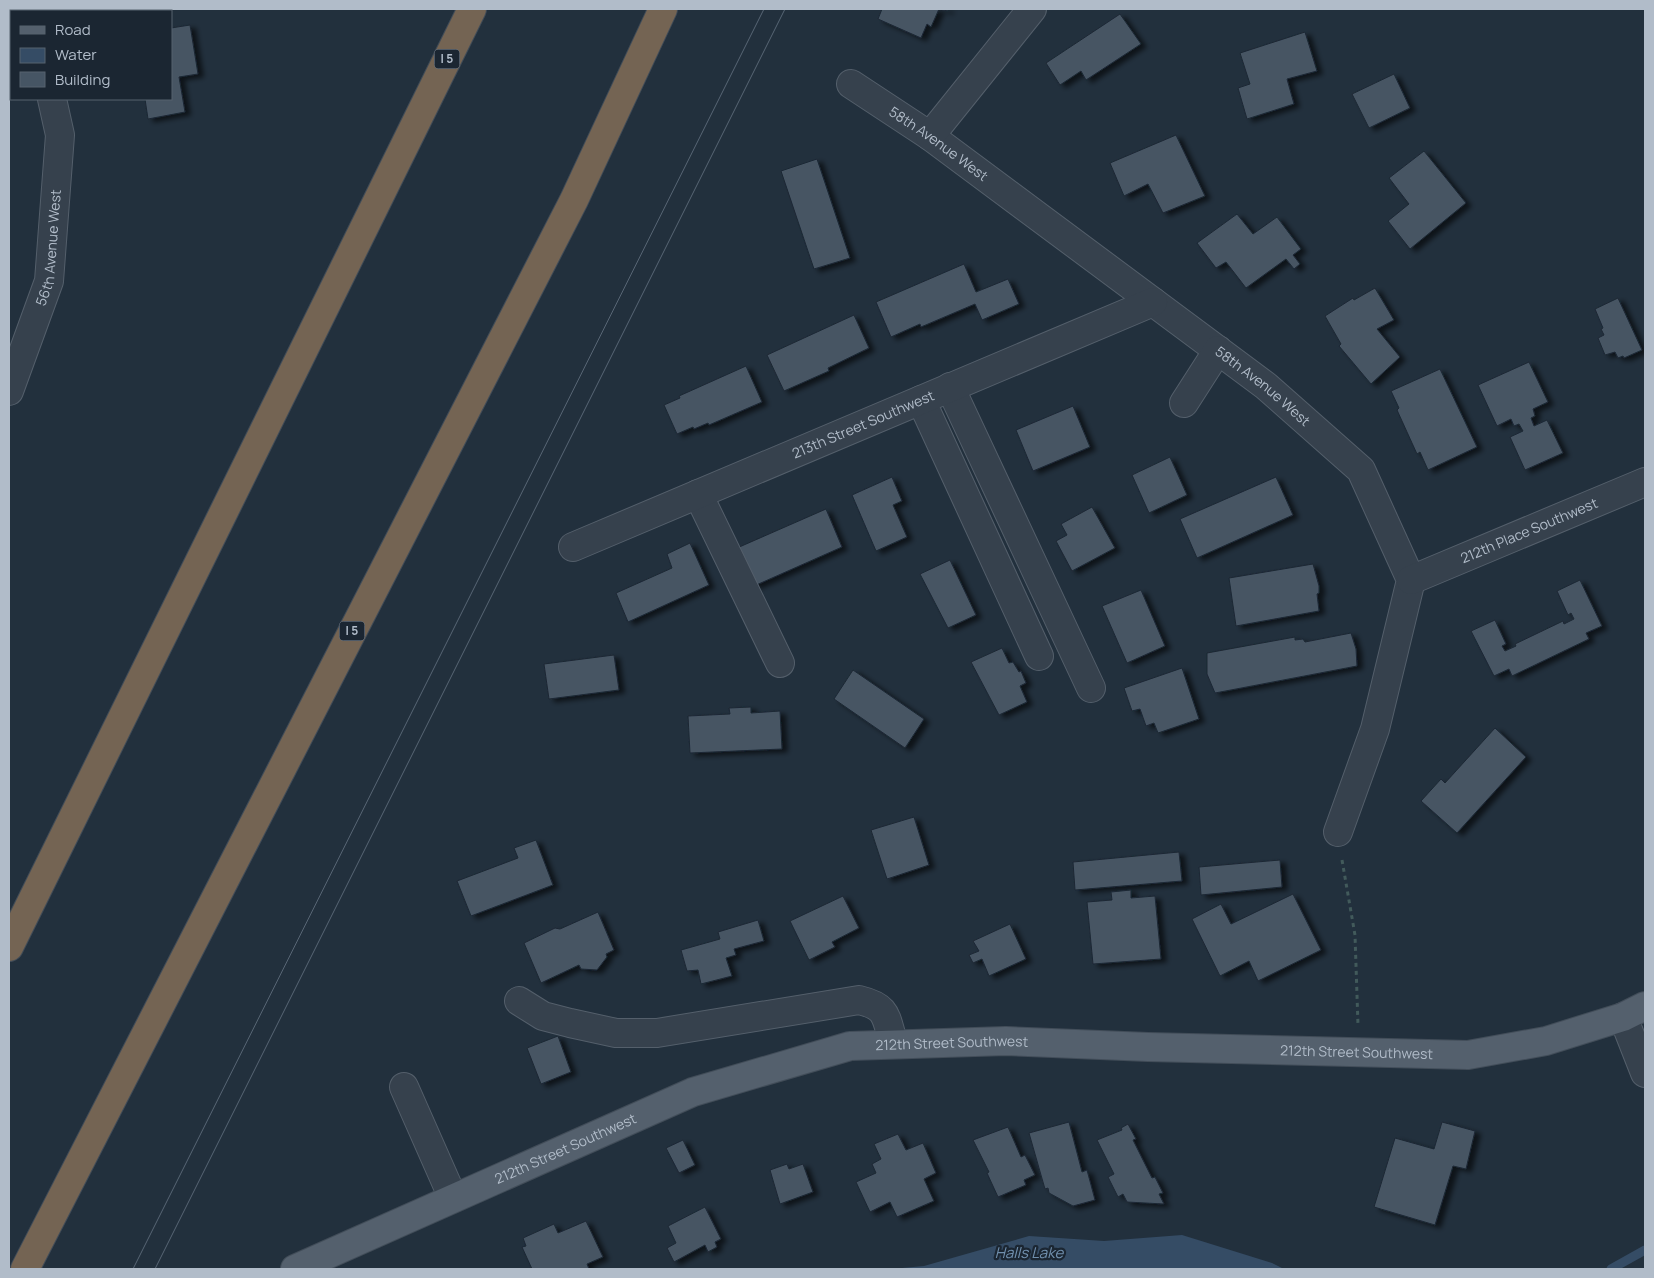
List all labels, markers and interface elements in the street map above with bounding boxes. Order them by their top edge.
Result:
legend [10,10,172,100]
text: Road [55,19,91,40]
text: Water [55,44,97,65]
road number: I 5 [434,50,460,68]
text: Building [55,69,110,90]
street label: 58th Avenue West [886,102,992,185]
street label: 56th Avenue West [31,188,65,308]
street label: 58th Avenue West [1212,342,1315,430]
street label: 213th Street Southwest [789,385,937,462]
street label: 212th Place Southwest [1457,493,1601,567]
road number: I 5 [340,622,364,640]
street label: 212th Street Southwest [875,1031,1029,1054]
street label: 212th Street Southwest [1280,1040,1434,1063]
street label: 212th Street Southwest [492,1108,639,1188]
water label: Halls Lake [995,1242,1064,1263]

